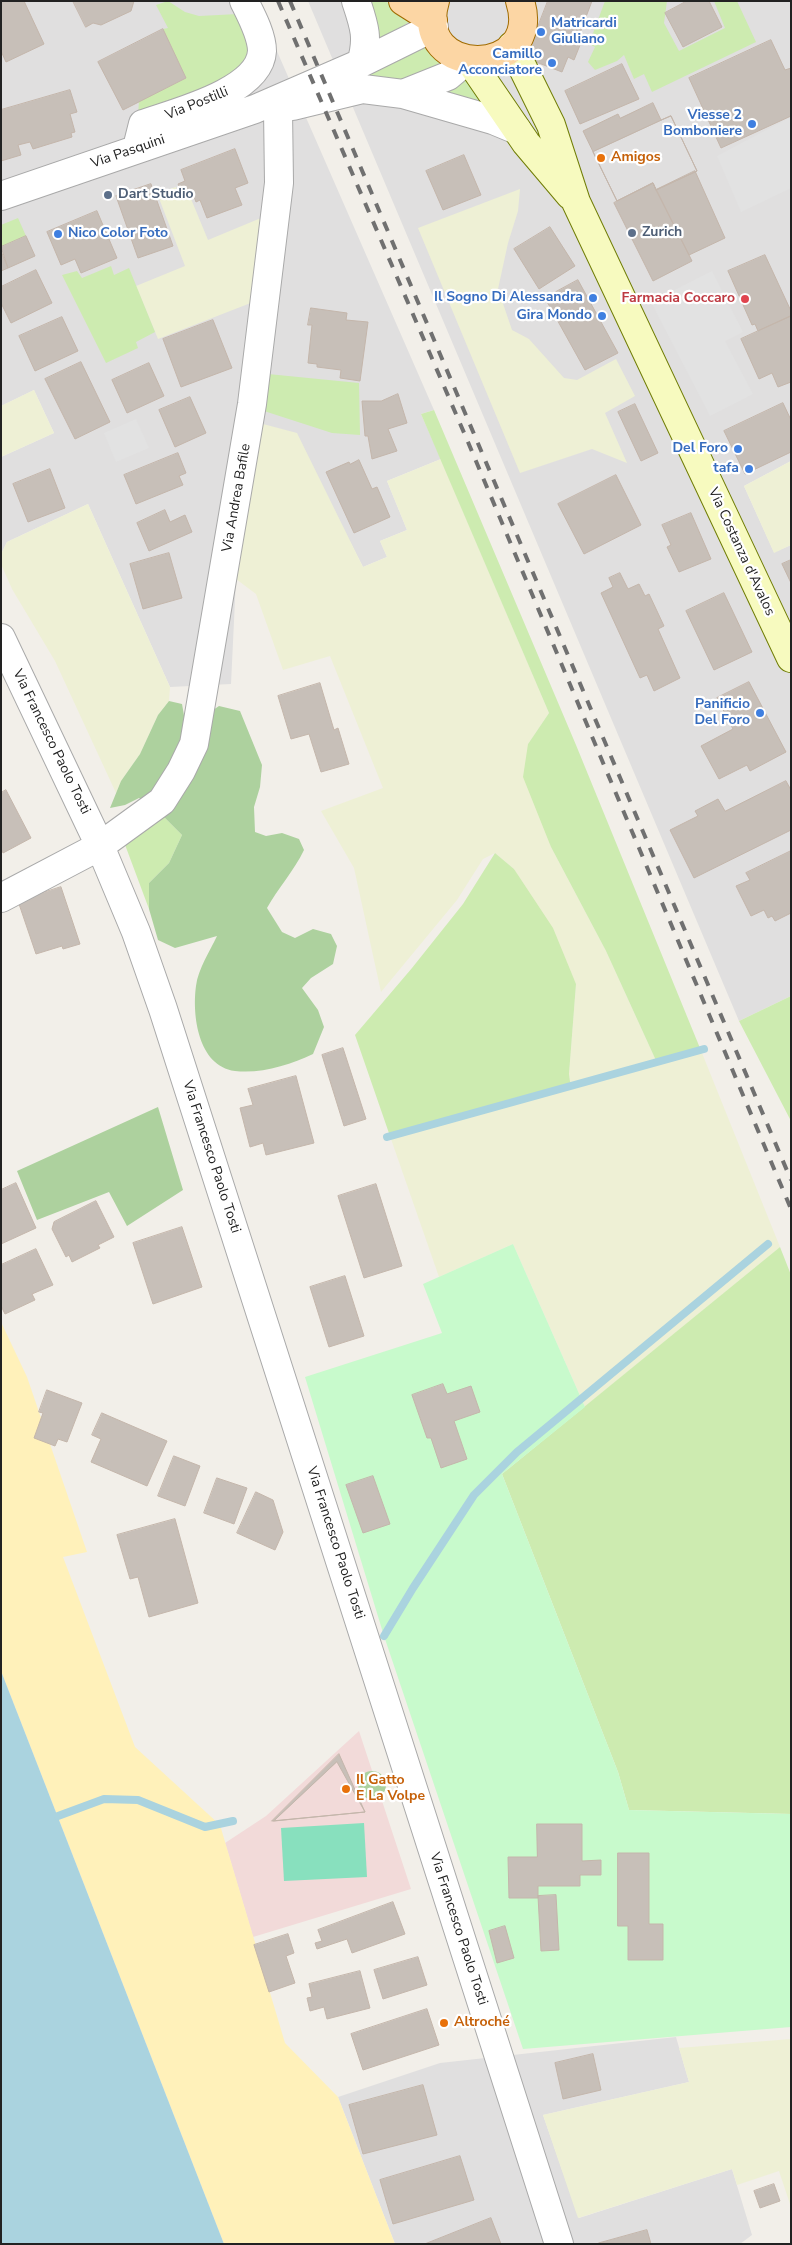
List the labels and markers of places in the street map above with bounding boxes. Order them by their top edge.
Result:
place label: Matricardi Giuliano [551,16,617,48]
marker: Matricardi Giuliano [535,26,547,38]
place label: Camillo Acconciatore [458,47,542,80]
marker: Camillo Acconciatore [546,57,558,69]
place label: Viesse 2 Bomboniere [663,108,742,140]
marker: Viesse 2 Bomboniere [746,118,758,130]
place label: Amigos [611,150,661,166]
marker: Amigos [595,152,607,164]
place label: Dart Studio [118,187,194,203]
marker: Dart Studio [102,189,114,201]
place label: Zurich [642,225,682,241]
place label: Nico Color Foto [68,226,168,242]
marker: Zurich [626,227,638,239]
marker: Nico Color Foto [52,228,64,240]
place label: Il Sogno Di Alessandra [434,290,583,306]
place label: Farmacia Coccaro [622,291,735,307]
marker: Il Sogno Di Alessandra [587,292,599,304]
marker: Farmacia Coccaro [739,293,751,305]
place label: Gira Mondo [516,308,592,324]
marker: Gira Mondo [596,310,608,322]
place label: Del Foro [672,441,728,457]
marker: Del Foro [732,443,744,455]
place label: tafa [713,461,739,477]
marker: tafa [743,463,755,475]
place label: Panificio Del Foro [694,697,750,730]
marker: Panificio Del Foro [754,707,766,719]
place label: Il Gatto E La Volpe [356,1773,425,1805]
marker: Il Gatto E La Volpe [340,1783,352,1795]
place label: Altroché [454,2015,510,2031]
marker: Altroché [438,2017,450,2029]

